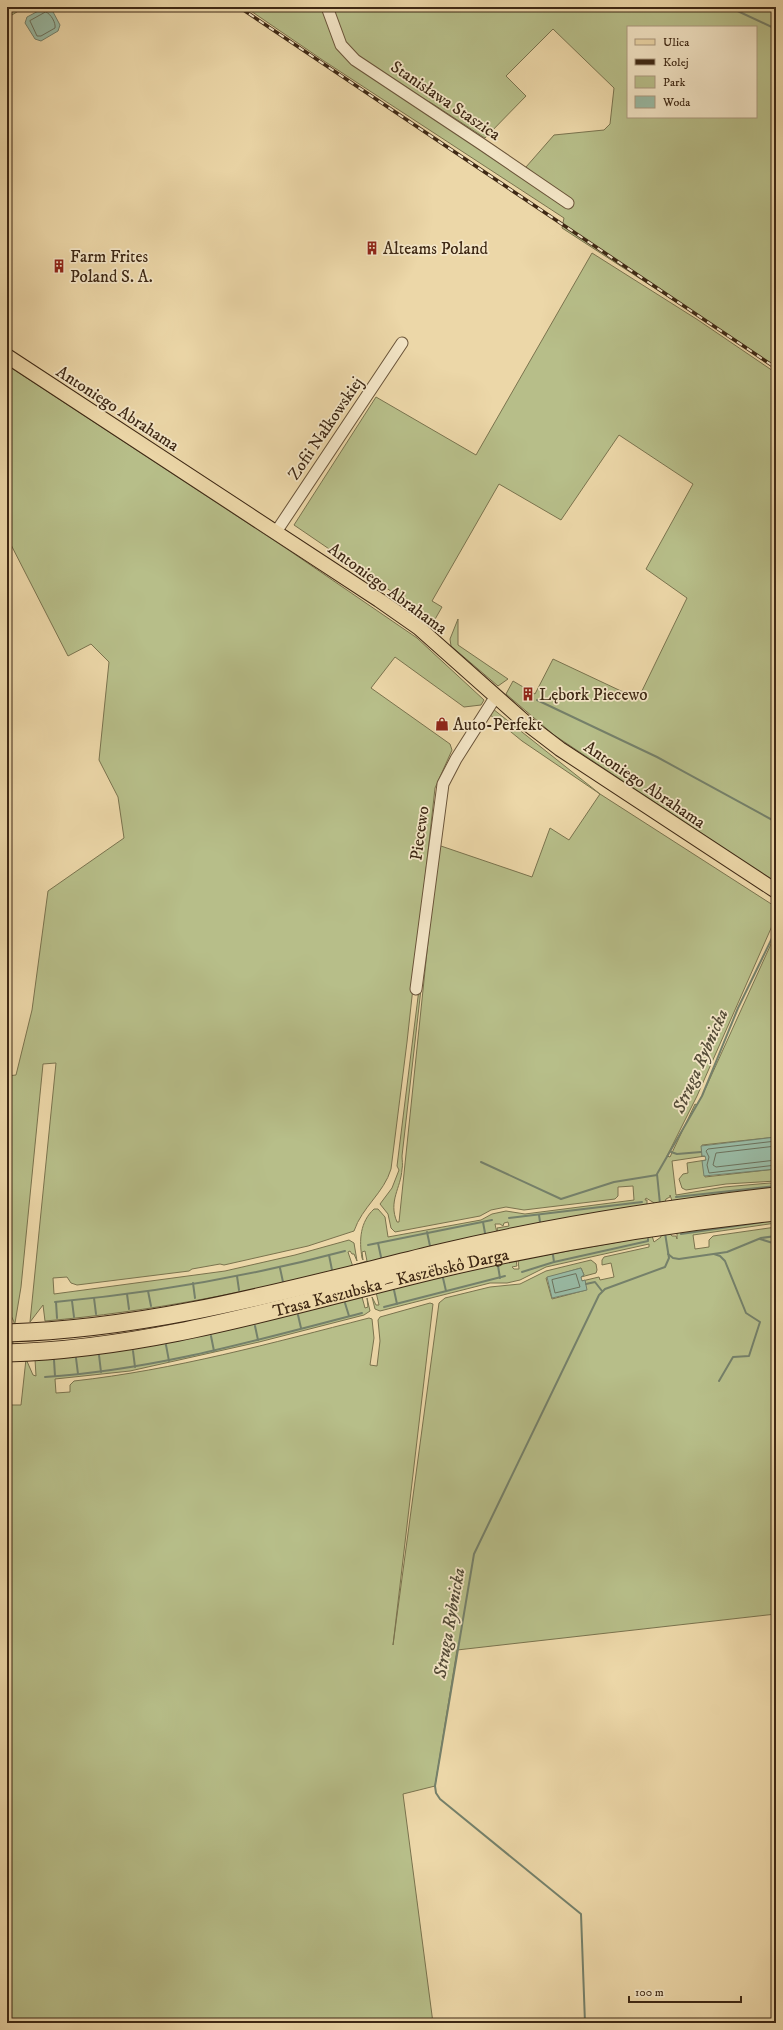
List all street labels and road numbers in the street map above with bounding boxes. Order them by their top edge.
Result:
street label: Stanisława Staszica [386,56,505,146]
street label: Antoniego Abrahama [52,361,184,457]
street label: Zofii Nałkowskiej [283,373,368,484]
street label: Antoniego Abrahama [323,538,452,640]
street label: Antoniego Abrahama [579,736,710,834]
street label: Piecewo [405,804,435,862]
street label: Trasa Kaszubska – Kaszëbskô Darga [271,1244,512,1322]

